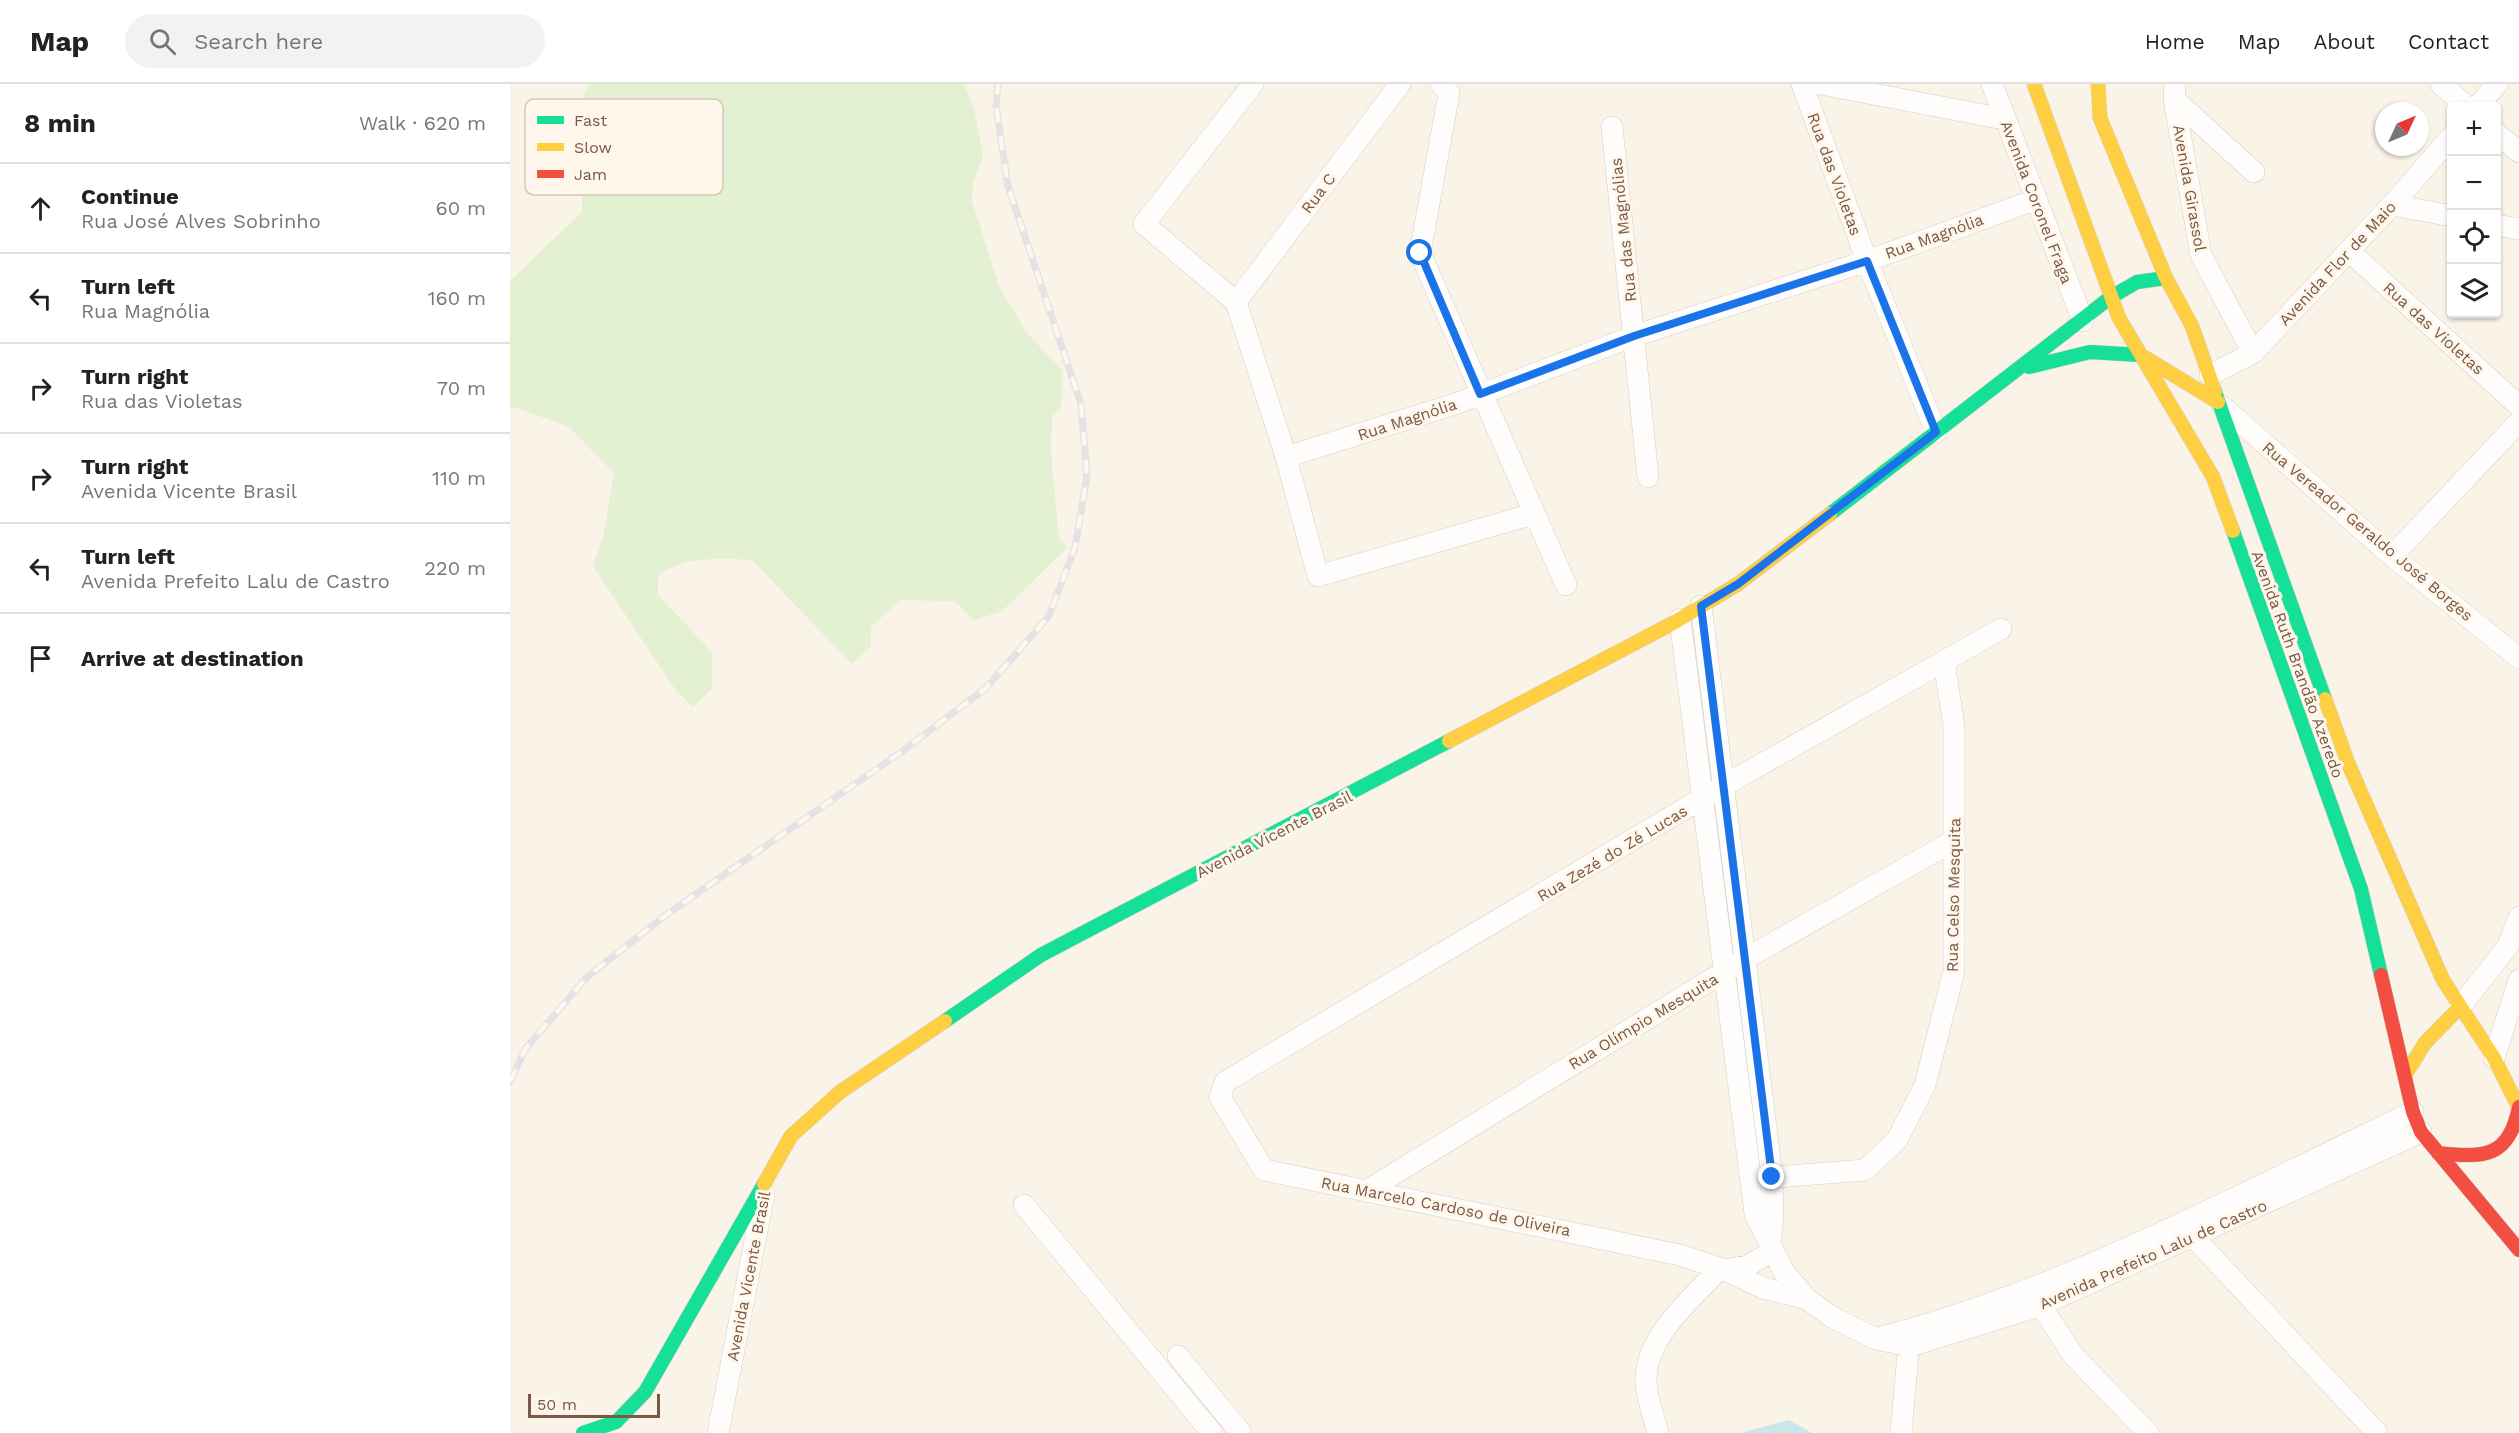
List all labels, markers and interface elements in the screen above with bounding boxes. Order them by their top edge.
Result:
search box [125,14,545,68]
text: Map [30,25,89,58]
icon: search [146,25,179,58]
text: Search here [194,29,323,54]
text: Home [2145,29,2205,54]
text: Map [2238,29,2281,54]
text: About [2314,29,2375,54]
text: Contact [2408,29,2489,54]
legend [525,99,723,195]
north arrow [2375,102,2429,156]
map controls [2447,102,2501,318]
button: + [2447,102,2501,156]
text: 8 min [24,108,96,138]
street label: Rua das Violetas [1804,110,1866,238]
text: Walk · 620 m [359,111,486,135]
text: Fast [574,111,607,130]
street label: Avenida Coronel Fraga [1997,118,2076,286]
street label: Avenida Girassol [2169,123,2210,253]
text: Slow [574,138,612,157]
button: − [2447,156,2501,210]
street label: Rua das Magnólias [1606,157,1641,303]
text: Jam [574,165,607,184]
street label: Rua C [1297,169,1340,217]
text: Continue [81,184,179,209]
icon: ahead [24,192,57,225]
text: 60 m [436,196,486,220]
street label: Avenida Flor de Maio [2275,197,2400,329]
text: Rua José Alves Sobrinho [81,209,321,233]
street label: Rua Magnólia [1882,210,1986,263]
button: locate [2447,210,2501,264]
route start [1406,239,1432,265]
button: layers [2447,264,2501,318]
text: Turn left [81,274,175,299]
street label: Rua das Violetas [2379,278,2488,379]
icon: left [24,282,57,315]
text: 160 m [428,286,486,310]
text: Rua Magnólia [81,299,210,323]
text: Turn right [81,364,188,389]
icon: right [24,372,57,405]
text: 70 m [437,376,486,400]
text: Rua das Violetas [81,389,243,413]
street label: Rua Magnólia [1355,394,1459,444]
street label: Rua Vereador Geraldo José Borges [2259,438,2477,625]
text: Turn right [81,454,188,479]
icon: right [24,462,57,495]
text: 110 m [432,466,486,490]
text: Avenida Vicente Brasil [81,479,297,503]
text: Turn left [81,544,175,569]
street label: Avenida Ruth Brandão Azeredo [2247,548,2348,781]
icon: left [24,552,57,585]
text: 220 m [424,556,486,580]
text: Avenida Prefeito Lalu de Castro [81,569,390,593]
icon: arrive [24,642,57,675]
text: Arrive at destination [81,646,304,671]
street label: Avenida Vicente Brasil [1193,787,1356,882]
street label: Rua Zezé do Zé Lucas [1534,801,1691,906]
street label: Rua Celso Mesquita [1943,818,1964,972]
street label: Rua Olímpio Mesquita [1565,969,1722,1074]
route end [1758,1163,1784,1189]
street label: Rua Marcelo Cardoso de Oliveira [1319,1173,1572,1240]
street label: Avenida Vicente Brasil [723,1189,774,1363]
street label: Avenida Prefeito Lalu de Castro [2037,1196,2270,1313]
scale bar [528,1391,660,1418]
text: 50 m [537,1395,577,1414]

